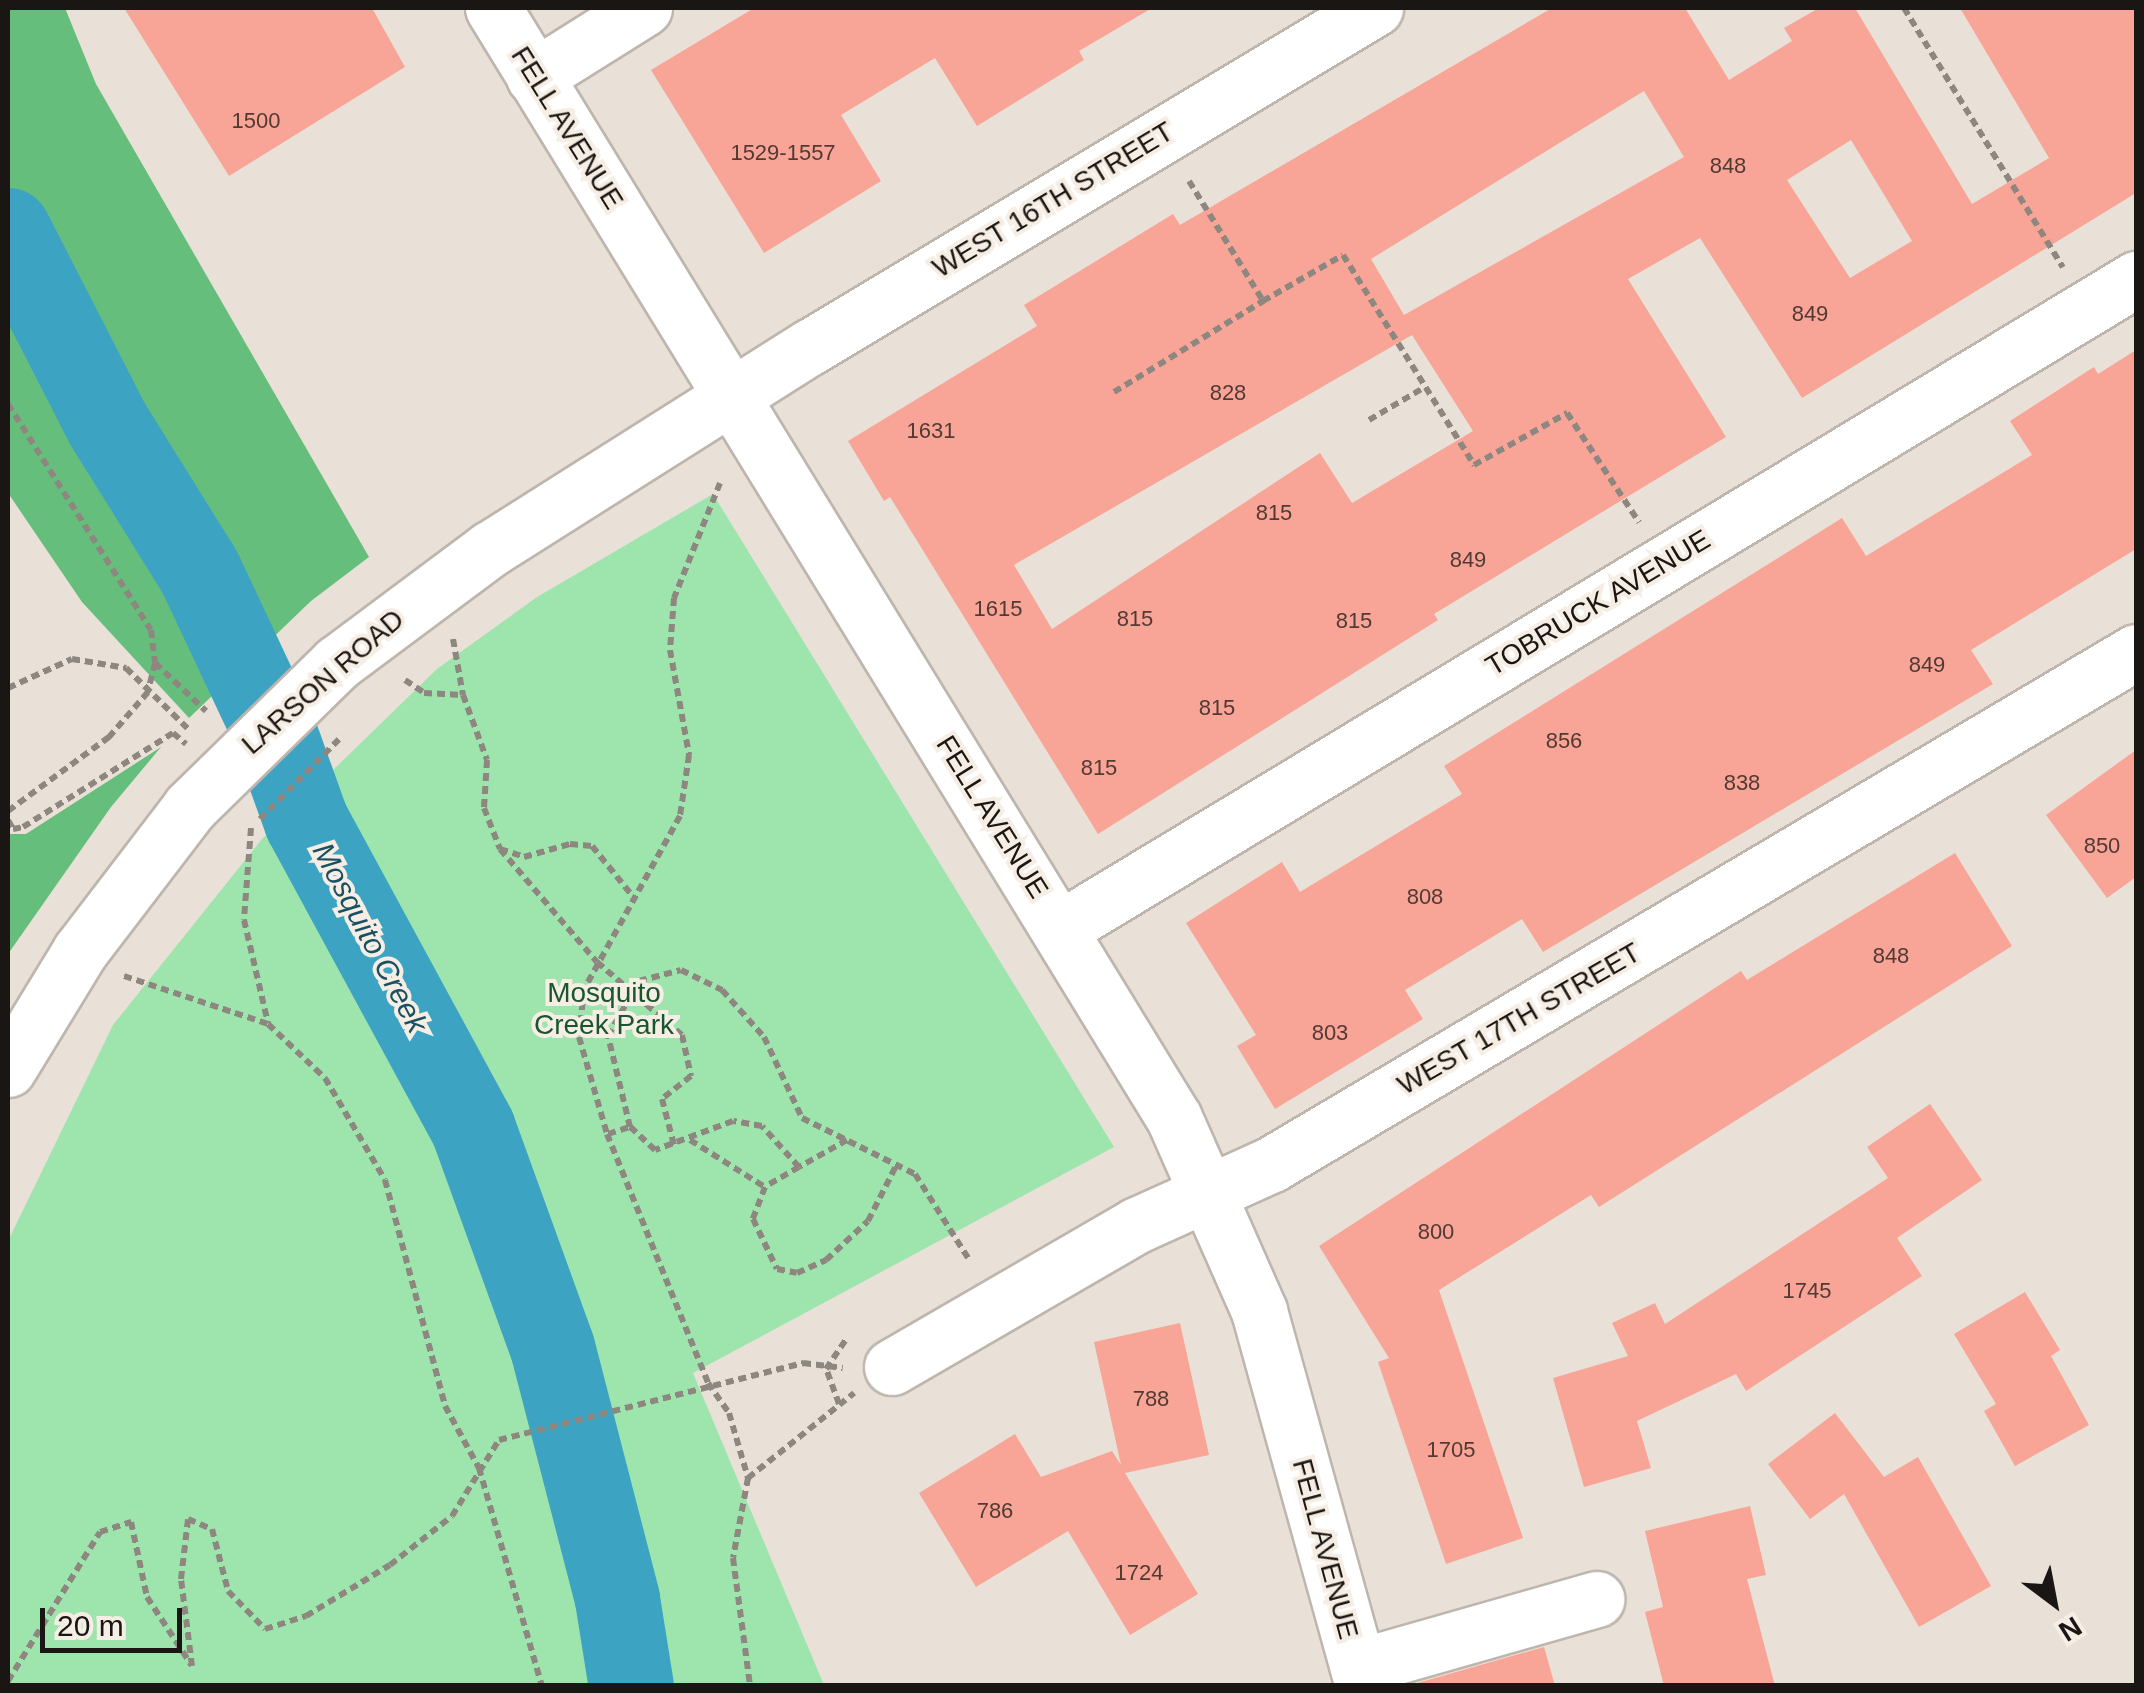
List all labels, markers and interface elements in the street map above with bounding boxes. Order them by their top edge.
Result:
street label: FELL AVENUE [503,39,631,217]
house number: 1500 [232,108,280,134]
street label: WEST 16TH STREET [926,115,1180,285]
house number: 1529-1557 [730,140,836,166]
house number: 848 [1710,153,1746,179]
house number: 849 [1792,301,1828,327]
house number: 828 [1210,380,1246,406]
house number: 1631 [907,418,955,444]
house number: 815 [1256,500,1292,526]
street label: TOBRUCK AVENUE [1479,522,1717,684]
house number: 849 [1450,547,1486,573]
house number: 1615 [974,596,1022,622]
street label: LARSON ROAD [235,602,411,762]
house number: 815 [1117,606,1153,632]
house number: 815 [1336,608,1372,634]
house number: 849 [1909,652,1945,678]
house number: 815 [1199,695,1235,721]
street label: FELL AVENUE [928,728,1056,906]
house number: 856 [1546,728,1582,754]
house number: 815 [1081,755,1117,781]
house number: 838 [1724,770,1760,796]
house number: 850 [2084,833,2120,859]
water label: Mosquito Creek [305,837,435,1039]
house number: 808 [1407,884,1443,910]
street label: WEST 17TH STREET [1391,936,1647,1102]
house number: 848 [1873,943,1909,969]
park label: Mosquito Creek Park [534,976,674,1042]
house number: 803 [1312,1020,1348,1046]
house number: 800 [1418,1219,1454,1245]
house number: 1745 [1783,1278,1831,1304]
house number: 788 [1133,1386,1169,1412]
house number: 1705 [1427,1437,1475,1463]
street label: FELL AVENUE [1284,1454,1366,1644]
house number: 786 [977,1498,1013,1524]
north arrow [2004,1553,2104,1653]
house number: 1724 [1115,1560,1163,1586]
scale bar [45,1588,188,1650]
text: 20 m [57,1609,124,1642]
text: N [2053,1610,2087,1647]

